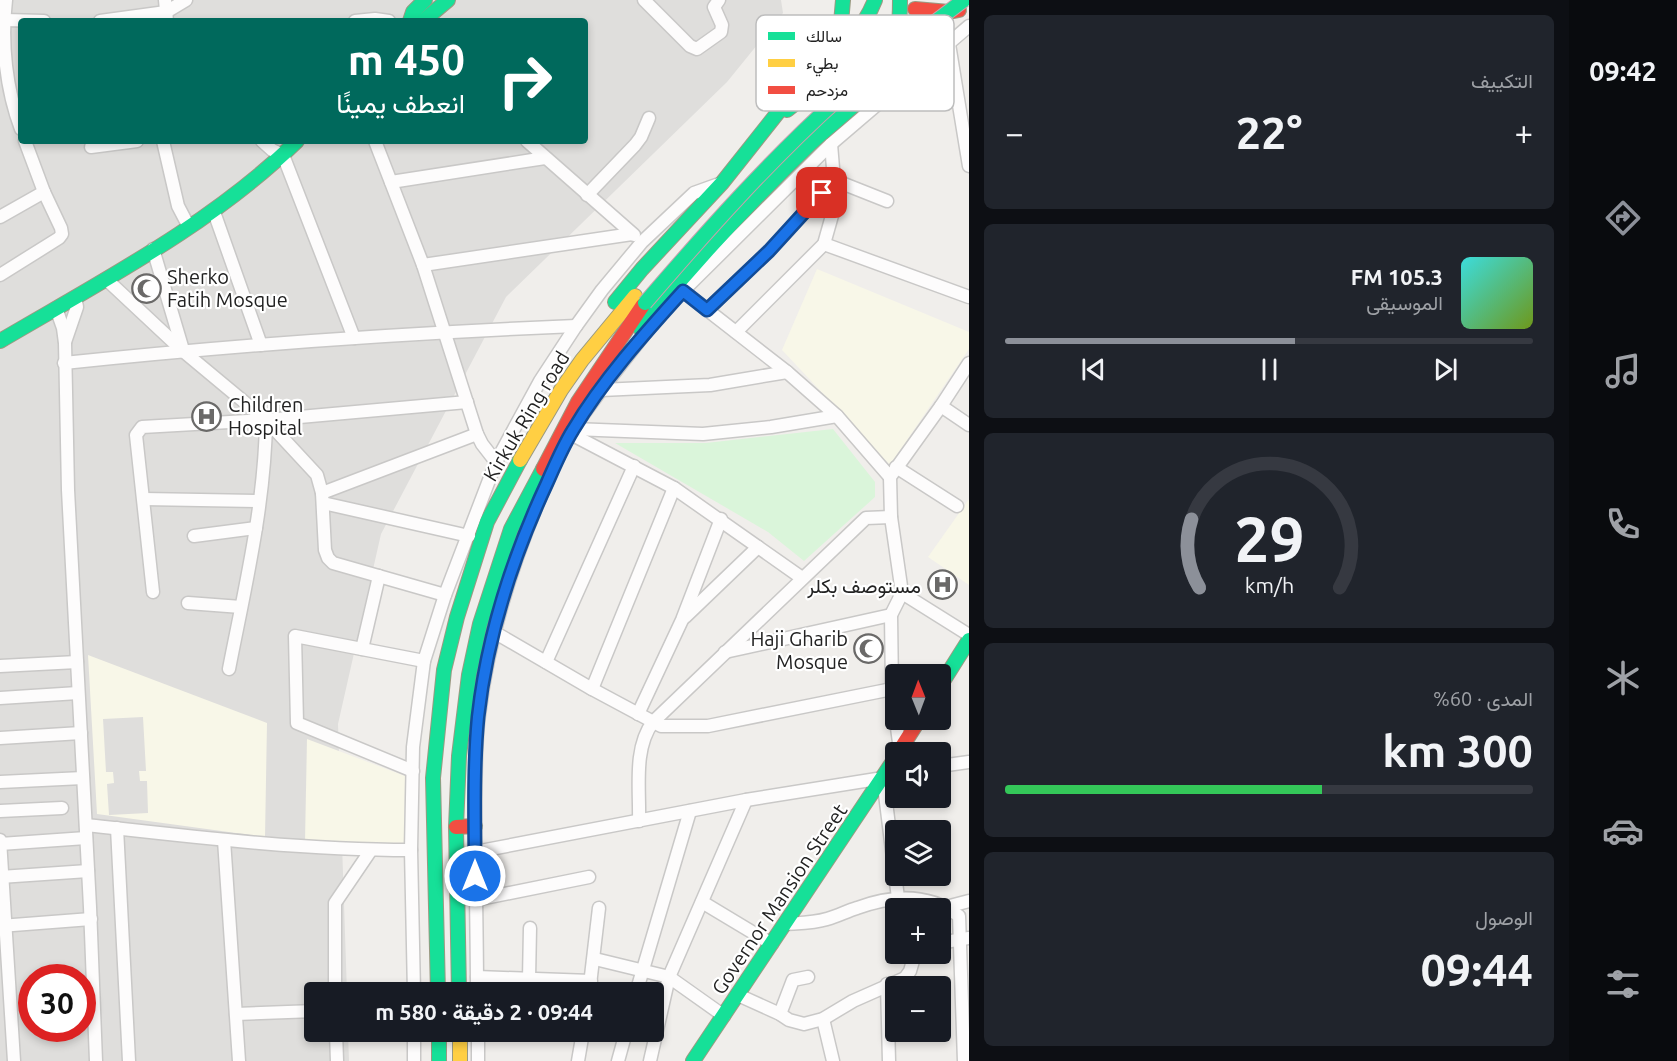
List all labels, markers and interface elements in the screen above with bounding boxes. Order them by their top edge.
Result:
legend [756,15,954,111]
text: سالك [806,27,842,45]
text: 450 m [348,36,465,83]
icon: right [486,42,564,120]
text: بطيء [806,54,838,77]
text: 09:42 [1589,56,1657,86]
text: التكييف [1471,69,1533,92]
text: مزدحم [806,81,848,101]
text: انعطف يمينًا [336,88,465,118]
text: 22° [1236,107,1302,158]
text: − [1005,114,1024,151]
text: + [1514,114,1533,151]
pin [796,167,847,218]
icon: arrive [805,176,838,209]
icon: directions [1602,197,1644,239]
text: 105.3 FM [1351,264,1443,289]
place label: Sherko Fatih Mosque [167,265,288,311]
mosque icon: Sherko Fatih Mosque [130,272,162,304]
text: الموسيقى [1366,291,1443,314]
street label: Kirkuk Ring road [478,347,574,485]
icon: music [1602,350,1644,392]
icon: previous [1077,353,1110,386]
icon: pause [1253,353,1286,386]
icon: next [1429,353,1462,386]
place label: Children Hospital [228,393,304,439]
hospital icon: Children Hospital [191,400,223,432]
icon: phone [1602,503,1644,545]
text: 29 [1234,504,1304,574]
hospital icon: مستوصف بكلر [926,569,958,601]
text: km/h [1244,573,1294,597]
place label: مستوصف بكلر [806,574,921,599]
place label: Haji Gharib Mosque [750,627,848,673]
mosque icon: Haji Gharib Mosque [853,633,885,665]
icon: climate [1602,657,1644,699]
north arrow [885,664,951,730]
map controls [885,664,951,1042]
text: المدى · 60% [1433,687,1533,710]
text: 300 km [1382,725,1533,776]
button: sound [885,742,951,808]
street label: Governor Mansion Street [707,799,851,999]
icon: car [1602,810,1644,852]
button: layers [885,820,951,886]
position arrow [443,844,507,908]
button: + [885,898,951,964]
text: الوصول [1475,906,1533,929]
text: 09:44 [1420,944,1533,995]
icon: filters [1602,963,1644,1005]
speed limit sign: 30 [18,964,96,1042]
button: − [885,976,951,1042]
text: 09:44 · 2 دقيقة · 580 m [375,999,593,1024]

